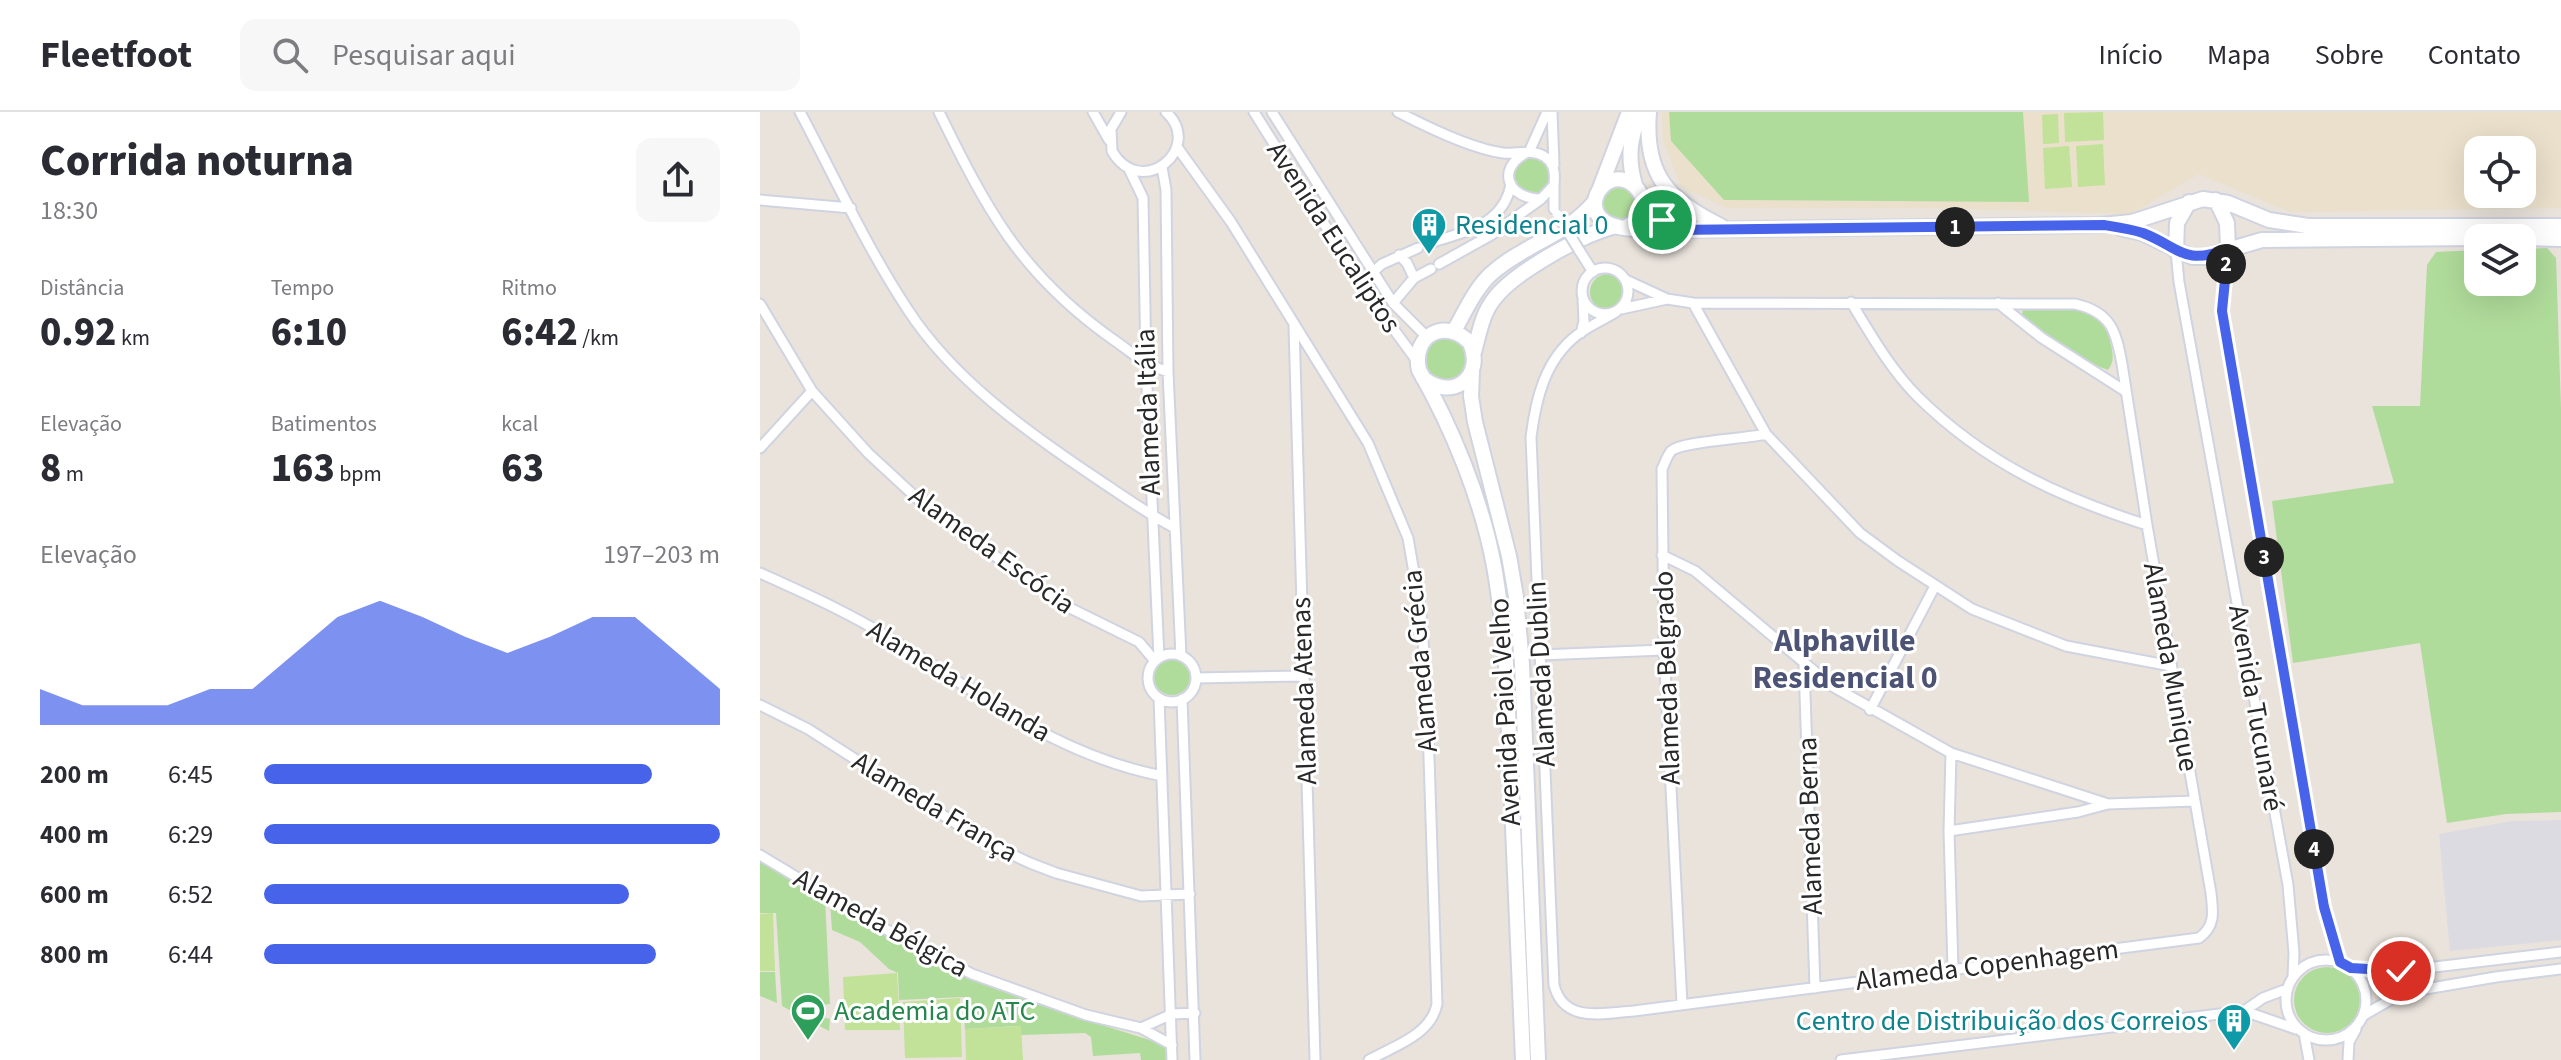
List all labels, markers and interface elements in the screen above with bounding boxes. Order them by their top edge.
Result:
search box [240,19,800,91]
text: Fleetfoot [40,28,192,82]
icon: search [268,33,312,77]
text: Pesquisar aqui [332,34,516,77]
text: Início [2099,35,2163,75]
text: Mapa [2207,35,2271,75]
text: Sobre [2315,35,2384,75]
text: Contato [2428,35,2521,75]
text: Corrida noturna [40,130,354,193]
street label: Avenida Eucaliptos [1257,133,1411,341]
map controls [2464,136,2536,296]
button: locate [2464,136,2536,208]
button: share [636,138,720,222]
pin [1628,186,1696,254]
text: 18:30 [40,192,98,229]
icon: arrive [1640,198,1684,242]
place label: Residencial 0 [1455,205,1608,245]
building icon: Residencial 0 [1410,206,1448,256]
pin: 1 [1935,207,1975,247]
text: 1 [1949,211,1961,243]
button: layers [2464,224,2536,296]
pin: 2 [2206,244,2246,284]
text: 2 [2220,248,2232,280]
text: Distância [40,272,124,304]
text: Tempo [271,272,334,304]
text: Ritmo [501,272,557,304]
text: 0.92 [40,304,116,361]
text: 6:10 [271,304,347,361]
text: 6:42 [501,304,578,361]
text: km [116,322,150,354]
text: /km [578,322,619,354]
street label: Alameda Itália [1125,328,1171,496]
text: Elevação [40,408,122,440]
text: Batimentos [271,408,377,440]
text: kcal [501,408,538,440]
text: 8 [40,440,61,497]
text: 163 [271,440,335,497]
text: 63 [501,440,544,497]
text: m [61,458,84,490]
text: bpm [335,458,382,490]
street label: Alameda Escócia [901,476,1083,624]
text: Elevação [40,536,137,573]
text: 197–203 m [603,536,720,573]
pin: 3 [2244,537,2284,577]
text: 3 [2258,541,2270,573]
street label: Alameda Munique [2133,559,2209,775]
street label: Alameda Grécia [1392,568,1448,754]
street label: Alameda Belgrado [1643,570,1691,786]
street label: Alameda Dublin [1516,580,1566,768]
street label: Alameda Atenas [1281,596,1327,786]
street label: Avenida Paiol Velho [1479,597,1531,827]
street label: Avenida Tucunaré [2218,602,2294,814]
street label: Alameda Holanda [859,610,1059,752]
district label: Alphaville Residencial 0 [1752,618,1938,701]
street label: Alameda Berna [1787,736,1833,916]
street label: Alameda França [844,742,1026,872]
text: 200 m [40,756,109,793]
text: 6:45 [168,756,213,793]
text: 400 m [40,816,109,853]
text: 6:29 [168,816,213,853]
pin: 4 [2294,829,2334,869]
text: 4 [2308,833,2320,865]
street label: Alameda Bélgica [787,859,975,987]
text: 600 m [40,876,109,913]
text: 6:52 [168,876,213,913]
street label: Alameda Copenhagem [1853,929,2121,1001]
text: 800 m [40,936,109,973]
text: 6:44 [168,936,213,973]
pin [2367,937,2435,1005]
icon: check [2379,949,2423,993]
place label: Academia do ATC [834,991,1035,1031]
sports icon: Academia do ATC [789,992,827,1042]
place label: Centro de Distribuição dos Correios [1796,1001,2208,1041]
building icon: Centro de Distribuição dos Correios [2215,1002,2253,1052]

